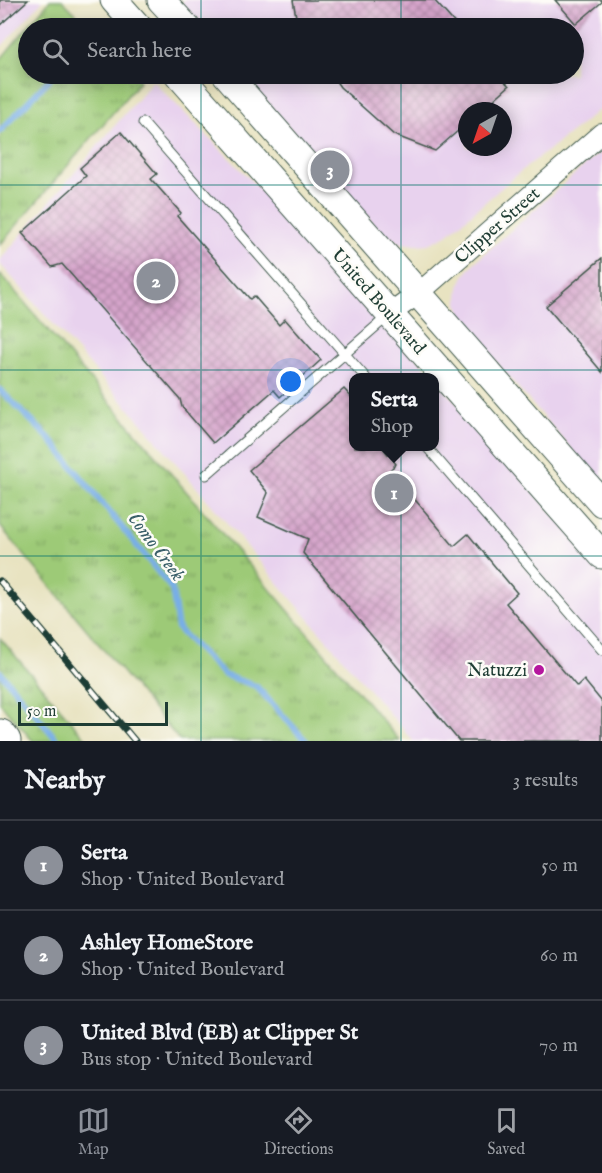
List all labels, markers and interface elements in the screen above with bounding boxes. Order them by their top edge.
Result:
search box [18,18,584,84]
icon: search [39,35,72,68]
text: Search here [87,37,192,65]
north arrow [458,102,512,156]
pin: 3 [310,148,350,192]
street label: Clipper Street [451,183,545,269]
street label: United Boulevard [326,244,430,360]
pin: 2 [136,258,176,304]
your location [276,367,305,396]
popup [349,373,439,451]
text: Serta [371,386,417,414]
text: Shop [371,414,413,439]
pin: 1 [374,470,414,516]
water label: Como Creek [122,507,190,586]
place label: Natuzzi [467,660,527,683]
marker: Natuzzi [532,663,546,677]
scale bar [18,699,168,726]
text: 50 m [27,702,56,722]
text: Nearby [24,764,105,797]
text: 3 results [513,768,578,793]
text: Serta [81,839,128,867]
text: 1 [40,853,47,878]
text: 50 m [541,853,578,878]
text: Shop · United Boulevard [81,867,284,892]
text: Ashley HomeStore [81,929,253,957]
text: 2 [39,943,48,968]
text: 60 m [540,943,578,968]
text: Shop · United Boulevard [81,957,284,982]
text: United Blvd (EB) at Clipper St [81,1019,358,1047]
text: 3 [40,1033,47,1058]
text: 70 m [539,1033,578,1058]
text: Bus stop · United Boulevard [81,1047,312,1072]
tab: Map [77,1104,110,1160]
tab: Directions [264,1104,333,1160]
tab: Saved [487,1104,525,1160]

